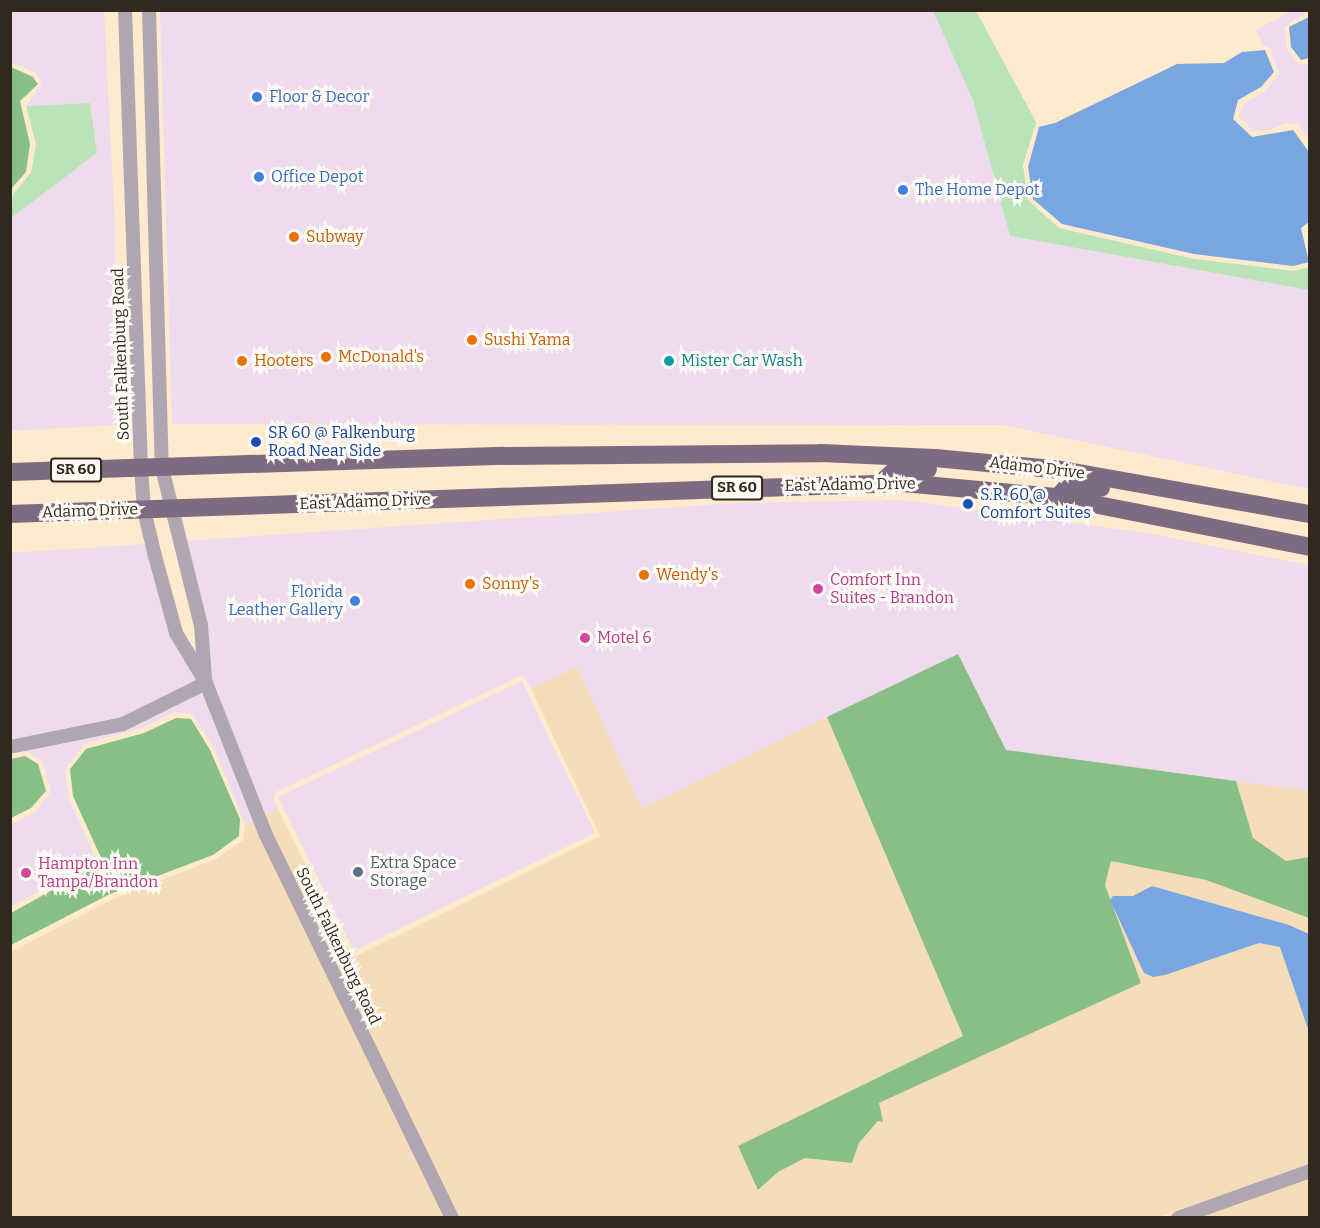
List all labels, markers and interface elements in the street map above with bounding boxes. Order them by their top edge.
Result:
place label: Floor & Decor [269,87,370,107]
marker: Floor & Decor [250,90,264,104]
place label: Office Depot [271,167,363,187]
marker: Office Depot [252,170,266,184]
place label: The Home Depot [915,180,1040,200]
marker: The Home Depot [896,183,910,197]
place label: Subway [306,227,363,247]
marker: Subway [287,230,301,244]
street label: South Falkenburg Road [108,268,134,440]
place label: Sushi Yama [484,330,570,350]
marker: Sushi Yama [465,333,479,347]
place label: McDonald's [338,347,424,367]
marker: McDonald's [319,350,333,364]
place label: Hooters [254,351,314,371]
place label: Mister Car Wash [681,351,803,371]
marker: Hooters [235,354,249,368]
marker: Mister Car Wash [662,354,676,368]
place label: SR 60 @ Falkenburg Road Near Side [268,423,415,461]
marker: SR 60 @ Falkenburg Road Near Side [249,435,263,449]
street label: Adamo Drive [988,453,1086,483]
road number: SR 60 [49,458,103,482]
street label: East Adamo Drive [784,474,916,496]
road number: SR 60 [710,476,764,500]
place label: S.R. 60 @ Comfort Suites [980,485,1091,523]
street label: East Adamo Drive [299,490,431,514]
marker: S.R. 60 @ Comfort Suites [961,497,975,511]
street label: Adamo Drive [42,500,138,522]
place label: Wendy's [656,565,718,585]
marker: Wendy's [637,568,651,582]
place label: Comfort Inn Suites - Brandon [830,570,954,608]
place label: Sonny's [482,574,539,594]
marker: Sonny's [463,577,477,591]
place label: Florida Leather Gallery [228,582,343,620]
marker: Comfort Inn Suites - Brandon [811,582,825,596]
marker: Florida Leather Gallery [348,594,362,608]
place label: Motel 6 [597,628,652,648]
marker: Motel 6 [578,631,592,645]
place label: Extra Space Storage [370,853,456,891]
place label: Hampton Inn Tampa/Brandon [38,854,158,892]
street label: South Falkenburg Road [292,864,384,1028]
marker: Extra Space Storage [351,865,365,879]
marker: Hampton Inn Tampa/Brandon [19,866,33,880]

